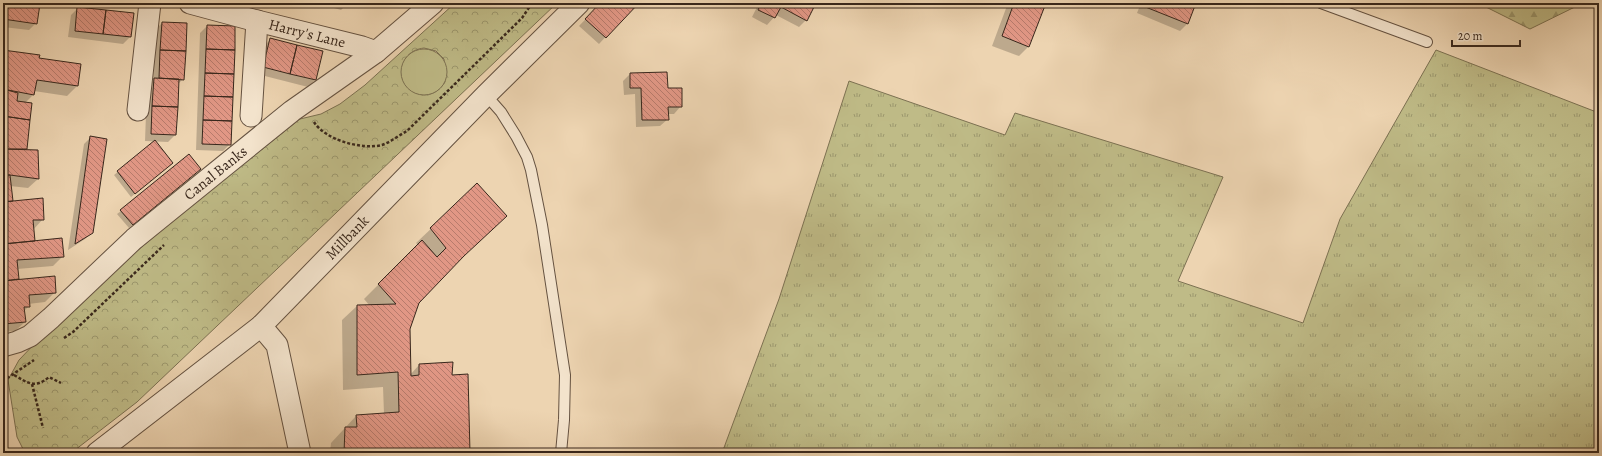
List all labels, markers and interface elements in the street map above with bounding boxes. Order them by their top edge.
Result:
street label: Harry's Lane [267,14,348,53]
scale bar [1452,22,1520,48]
text: 20 m [1458,28,1482,44]
street label: Canal Banks [180,141,251,205]
street label: Millbank [321,211,374,264]

